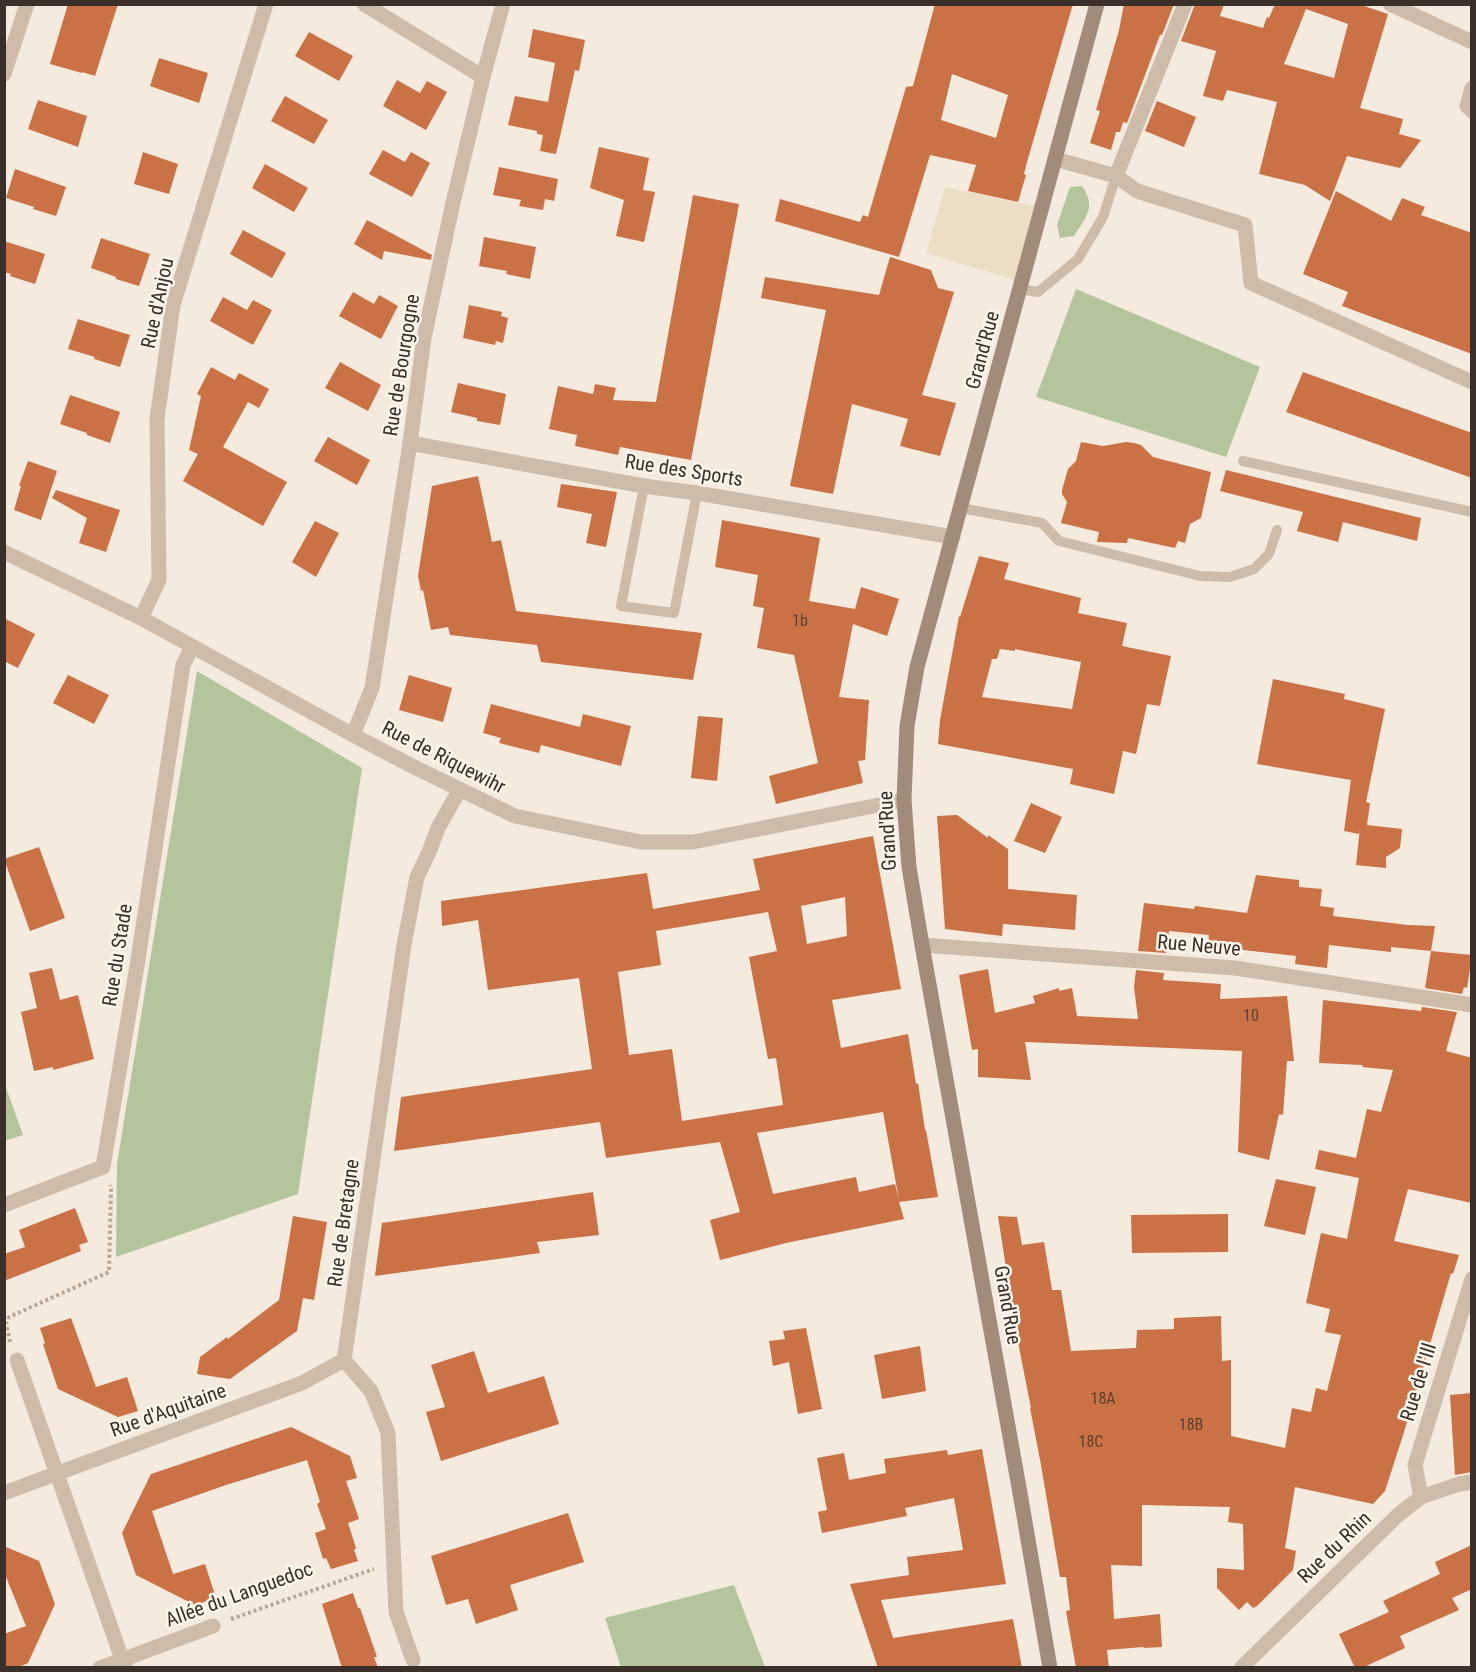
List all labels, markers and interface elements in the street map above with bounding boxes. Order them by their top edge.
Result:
street label: Rue d'Anjou [136,256,178,350]
street label: Rue de Bourgogne [378,292,424,438]
street label: Grand'Rue [960,308,1004,392]
street label: Rue des Sports [623,449,745,491]
house number: 1b [792,611,808,630]
street label: Rue de Riquewihr [378,715,510,799]
street label: Grand'Rue [873,790,901,872]
street label: Rue du Stade [97,902,137,1008]
street label: Rue Neuve [1156,929,1242,961]
house number: 10 [1243,1006,1259,1025]
street label: Rue de Bretagne [322,1158,364,1288]
street label: Grand'Rue [989,1264,1027,1346]
street label: Rue de l'Ill [1395,1340,1441,1424]
street label: Rue d'Aquitaine [107,1378,229,1442]
house number: 18A [1090,1389,1116,1408]
house number: 18B [1179,1415,1203,1434]
house number: 18C [1079,1432,1103,1451]
street label: Rue du Rhin [1292,1506,1376,1588]
street label: Allée du Languedoc [162,1556,316,1632]

